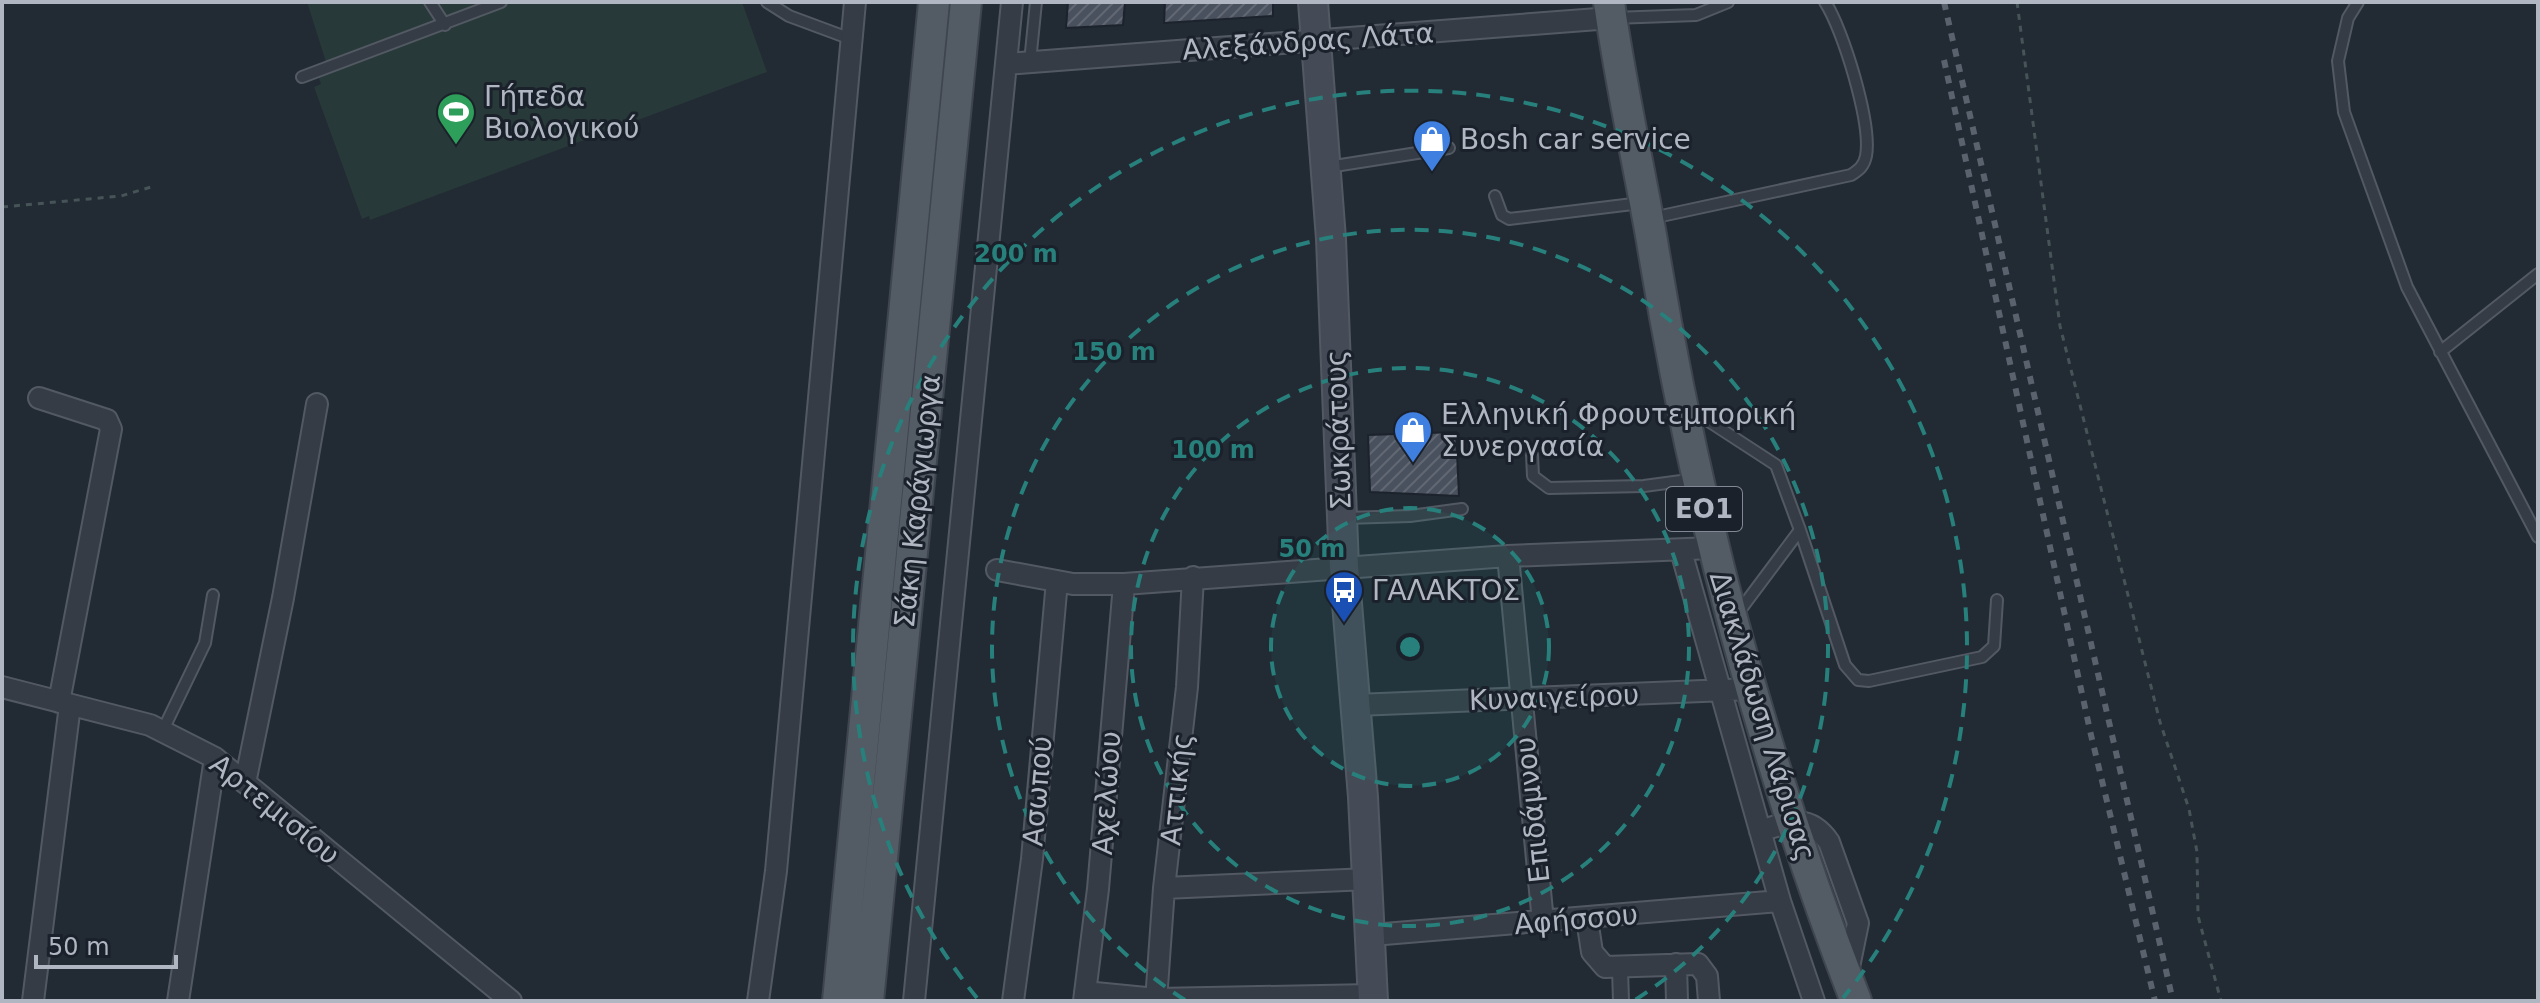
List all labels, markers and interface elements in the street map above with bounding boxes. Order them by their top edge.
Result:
street label: Αλεξάνδρας Λάτα [1181,16,1435,67]
place label: Γήπεδα Βιολογικού [484,80,639,145]
sports icon: Γήπεδα Βιολογικού [435,91,477,146]
shop icon: Bosh car service [1411,118,1453,173]
place label: Bosh car service [1460,123,1691,156]
text: 200 m [974,240,1058,268]
text: 150 m [1072,338,1156,366]
street label: Σωκράτους [1319,349,1358,511]
street label: Σάκη Καράγιωργα [888,373,947,629]
place label: Ελληνική Φρουτεμπορική Συνεργασία [1441,398,1796,463]
shop icon: Ελληνική Φρουτεμπορική Συνεργασία [1392,409,1434,464]
text: 100 m [1171,436,1255,464]
road number: ΕΟ1 [1666,487,1742,531]
text: 50 m [1279,535,1345,563]
street label: Διακλάδωση Λάρισας [1703,567,1822,865]
bus stop icon: ΓΑΛΑΚΤΟΣ [1323,569,1365,624]
place label: ΓΑΛΑΚΤΟΣ [1372,574,1520,607]
centre of rings [1396,633,1424,661]
street label: Κυναιγείρου [1468,678,1640,717]
street label: Αχελώου [1086,730,1127,856]
street label: Αττικής [1154,731,1199,847]
street label: Ασωπού [1016,735,1059,848]
street label: Επιδάμνου [1508,735,1557,884]
street label: Αρτεμισίου [203,747,346,872]
street label: Αφήσσου [1513,898,1639,941]
scale bar [36,919,176,969]
text: 50 m [48,933,110,961]

